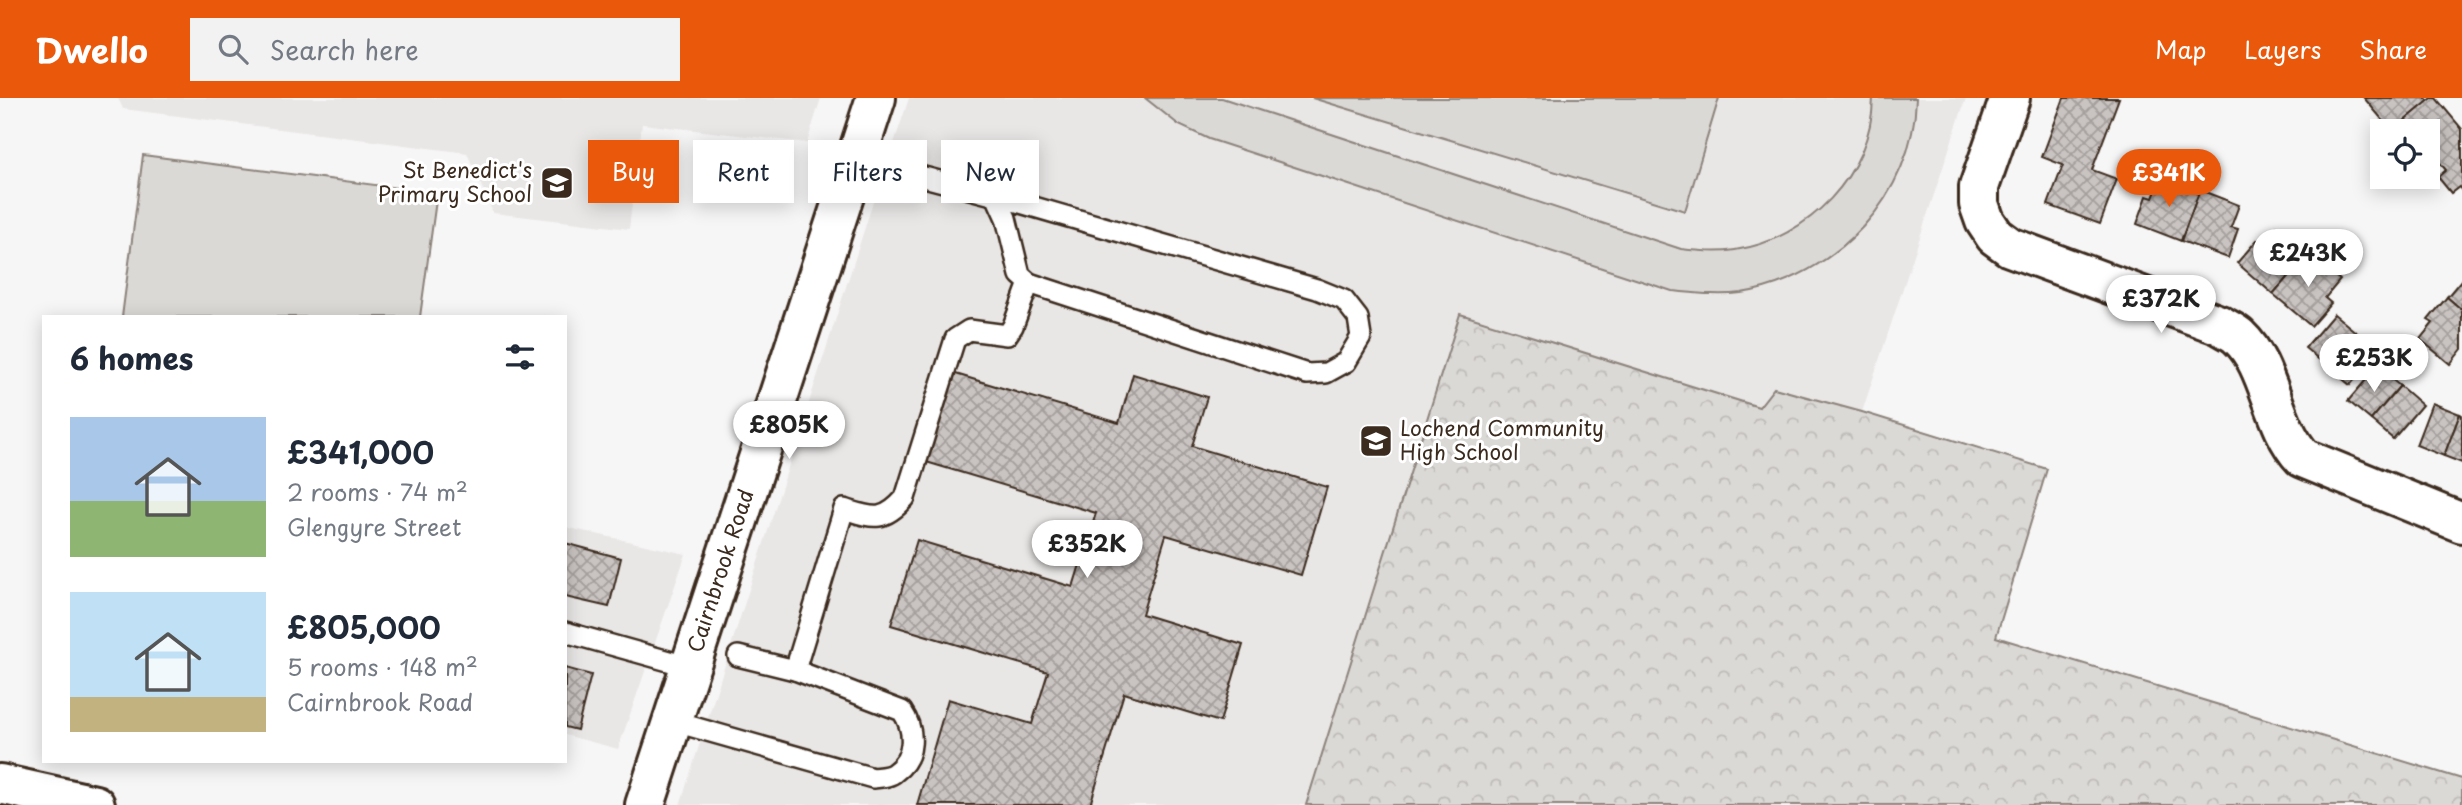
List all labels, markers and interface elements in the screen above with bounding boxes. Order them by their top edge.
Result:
search box [190,18,680,81]
text: Dwello [35,24,148,74]
icon: search [214,30,252,68]
text: Search here [270,30,419,69]
text: Map [2155,31,2206,67]
text: Layers [2244,31,2321,67]
text: Share [2359,31,2427,67]
map controls [2370,119,2440,189]
button: locate [2370,119,2440,189]
chip: Buy [588,140,679,203]
chip: Rent [693,140,794,203]
chip: Filters [808,140,927,203]
chip: New [941,140,1039,203]
pin: £341K [2120,150,2218,209]
place label: St Benedict's Primary School [377,153,532,209]
text: £341K [2132,154,2206,189]
school or university icon: St Benedict's Primary School [538,164,576,202]
pin: £243K [2259,230,2357,289]
text: £243K [2269,234,2347,269]
pin: £372K [2112,275,2210,335]
text: £372K [2122,280,2200,315]
pin: £253K [2325,334,2423,394]
text: 6 homes [70,335,193,380]
icon: filters [501,338,539,376]
text: £253K [2335,339,2413,374]
pin: £805K [740,402,838,461]
text: £805K [749,406,829,441]
place label: Lochend Community High School [1400,411,1604,467]
school or university icon: Lochend Community High School [1357,422,1395,460]
text: £341,000 [287,429,434,474]
icon: home [126,445,210,529]
text: 2 rooms · 74 m² [287,474,468,509]
street label: Cairnbrook Road [678,485,761,656]
text: Glengyre Street [287,509,461,544]
pin: £352K [1038,520,1136,580]
text: £352K [1048,525,1126,560]
text: £805,000 [287,604,441,649]
icon: home [126,620,210,704]
text: 5 rooms · 148 m² [287,649,478,684]
text: Cairnbrook Road [287,684,473,719]

